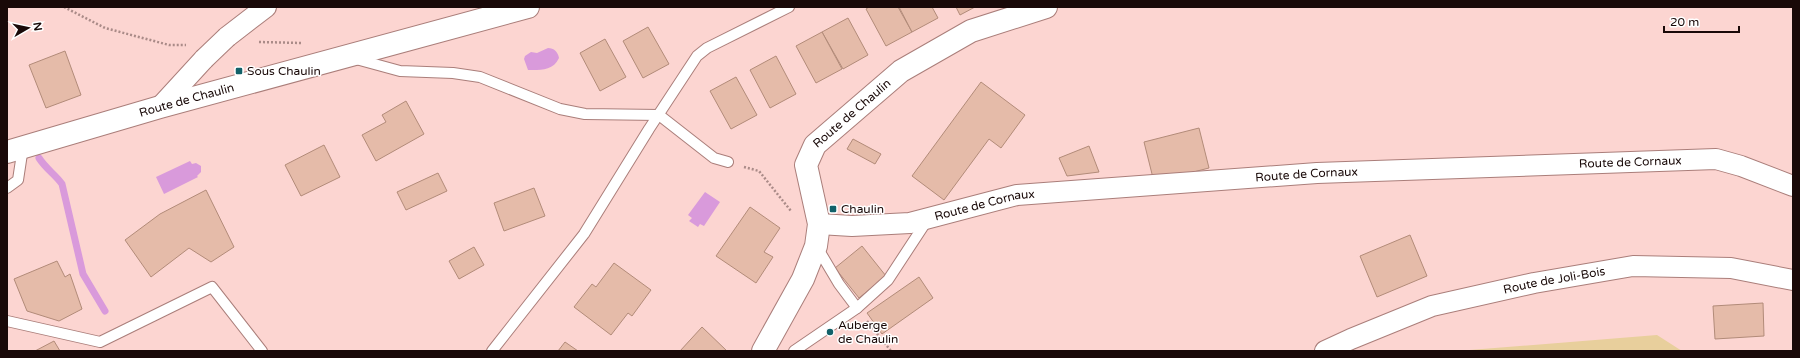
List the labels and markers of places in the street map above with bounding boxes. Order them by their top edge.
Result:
place label: Sous Chaulin [247,64,321,78]
marker: Sous Chaulin [234,66,244,76]
place label: Chaulin [841,202,884,216]
marker: Chaulin [828,204,838,214]
place label: Auberge de Chaulin [838,318,898,346]
marker: Auberge de Chaulin [825,327,835,337]

